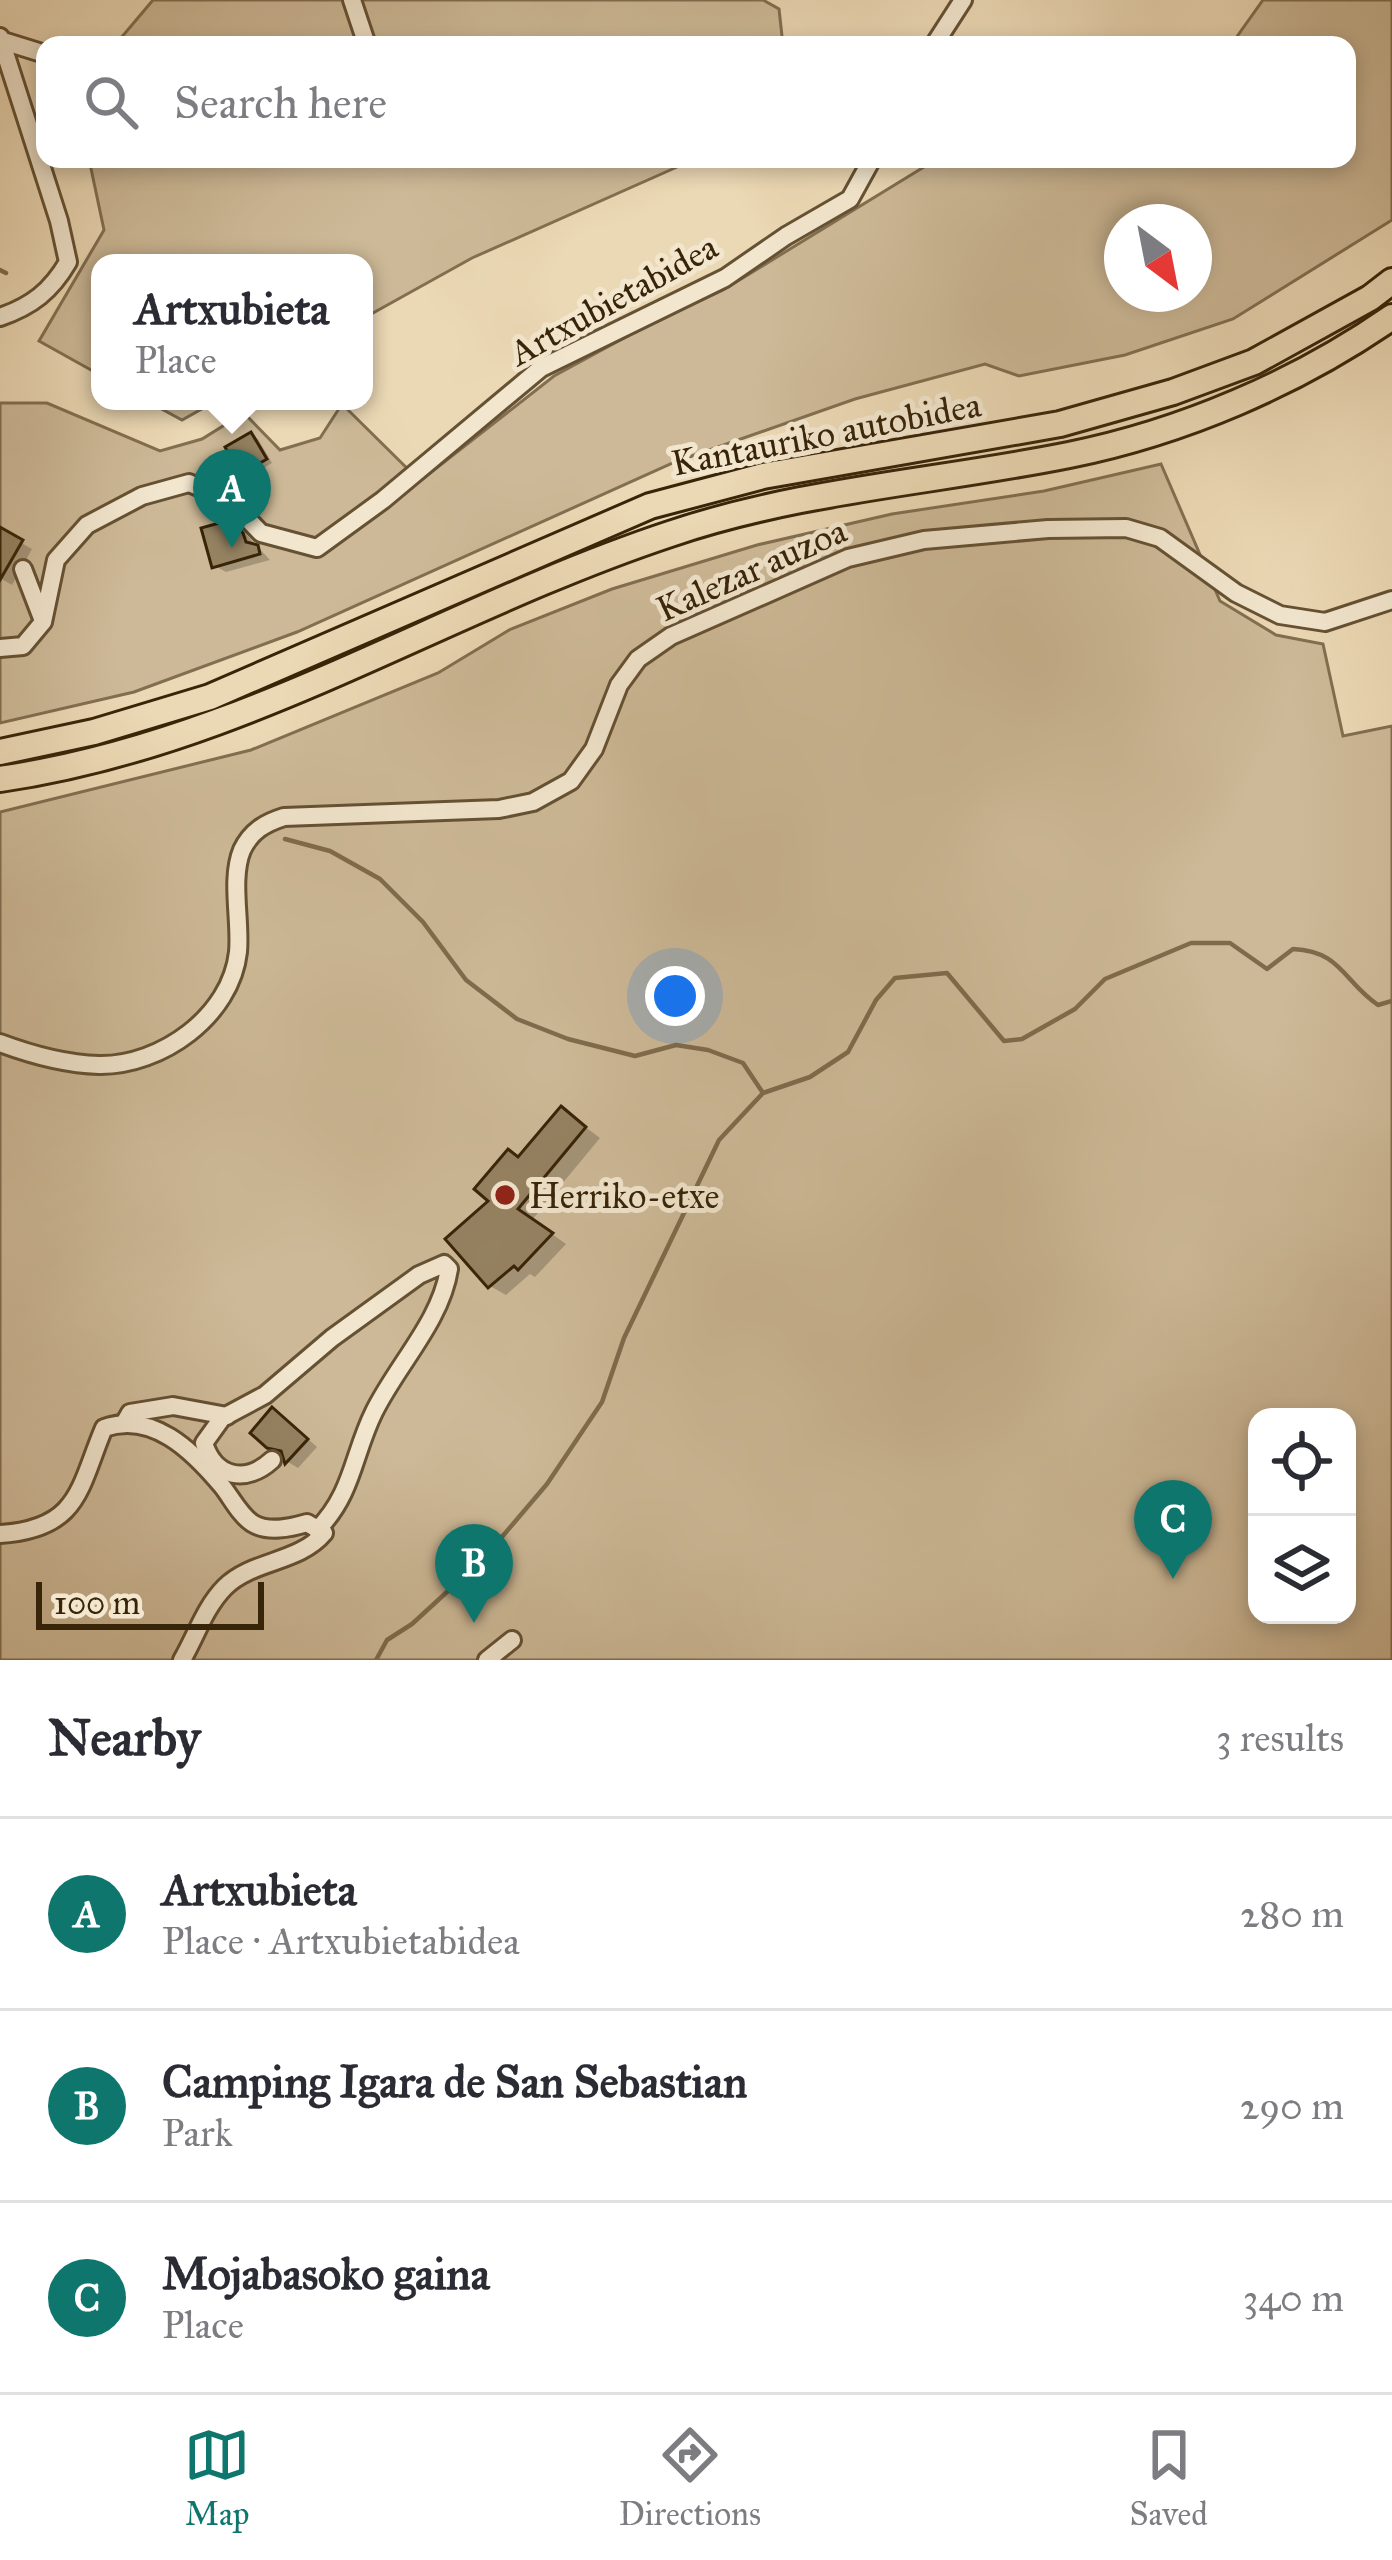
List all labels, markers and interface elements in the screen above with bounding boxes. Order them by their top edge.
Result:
search box [36,36,1356,168]
icon: search [78,69,144,135]
text: Search here [174,75,387,130]
north arrow [1104,204,1212,312]
street label: Artxubietabidea [500,224,726,376]
popup [91,254,373,410]
text: Artxubieta [135,281,329,336]
text: Place [135,336,217,384]
street label: Kantauriko autobidea [668,382,985,486]
pin: A [193,449,271,548]
street label: Kalezar auzoa [650,508,854,631]
your location [645,966,705,1026]
place label: Herriko-etxe [529,1174,720,1218]
marker: Herriko-etxe [492,1182,518,1208]
map controls [1248,1408,1356,1624]
button: locate [1248,1408,1356,1516]
pin: C [1134,1480,1212,1579]
button: layers [1248,1516,1356,1624]
pin: B [435,1524,513,1623]
scale bar [36,1576,264,1629]
text: 100 m [54,1583,140,1623]
text: Nearby [48,1707,200,1769]
text: 3 results [1216,1714,1344,1762]
text: Artxubieta [162,1862,357,1917]
text: A [74,1890,100,1938]
text: 280 m [1240,1890,1344,1938]
text: Place · Artxubietabidea [162,1917,520,1965]
text: Camping Igara de San Sebastian [162,2054,747,2109]
text: B [74,2082,100,2130]
text: 290 m [1240,2082,1344,2130]
text: Park [162,2109,233,2157]
text: Mojabasoko gaina [162,2246,490,2301]
text: C [74,2274,100,2322]
text: 340 m [1243,2274,1344,2322]
text: Place [162,2301,244,2349]
tab: Map [184,2422,250,2534]
tab: Directions [619,2422,761,2534]
tab: Saved [1129,2422,1208,2534]

